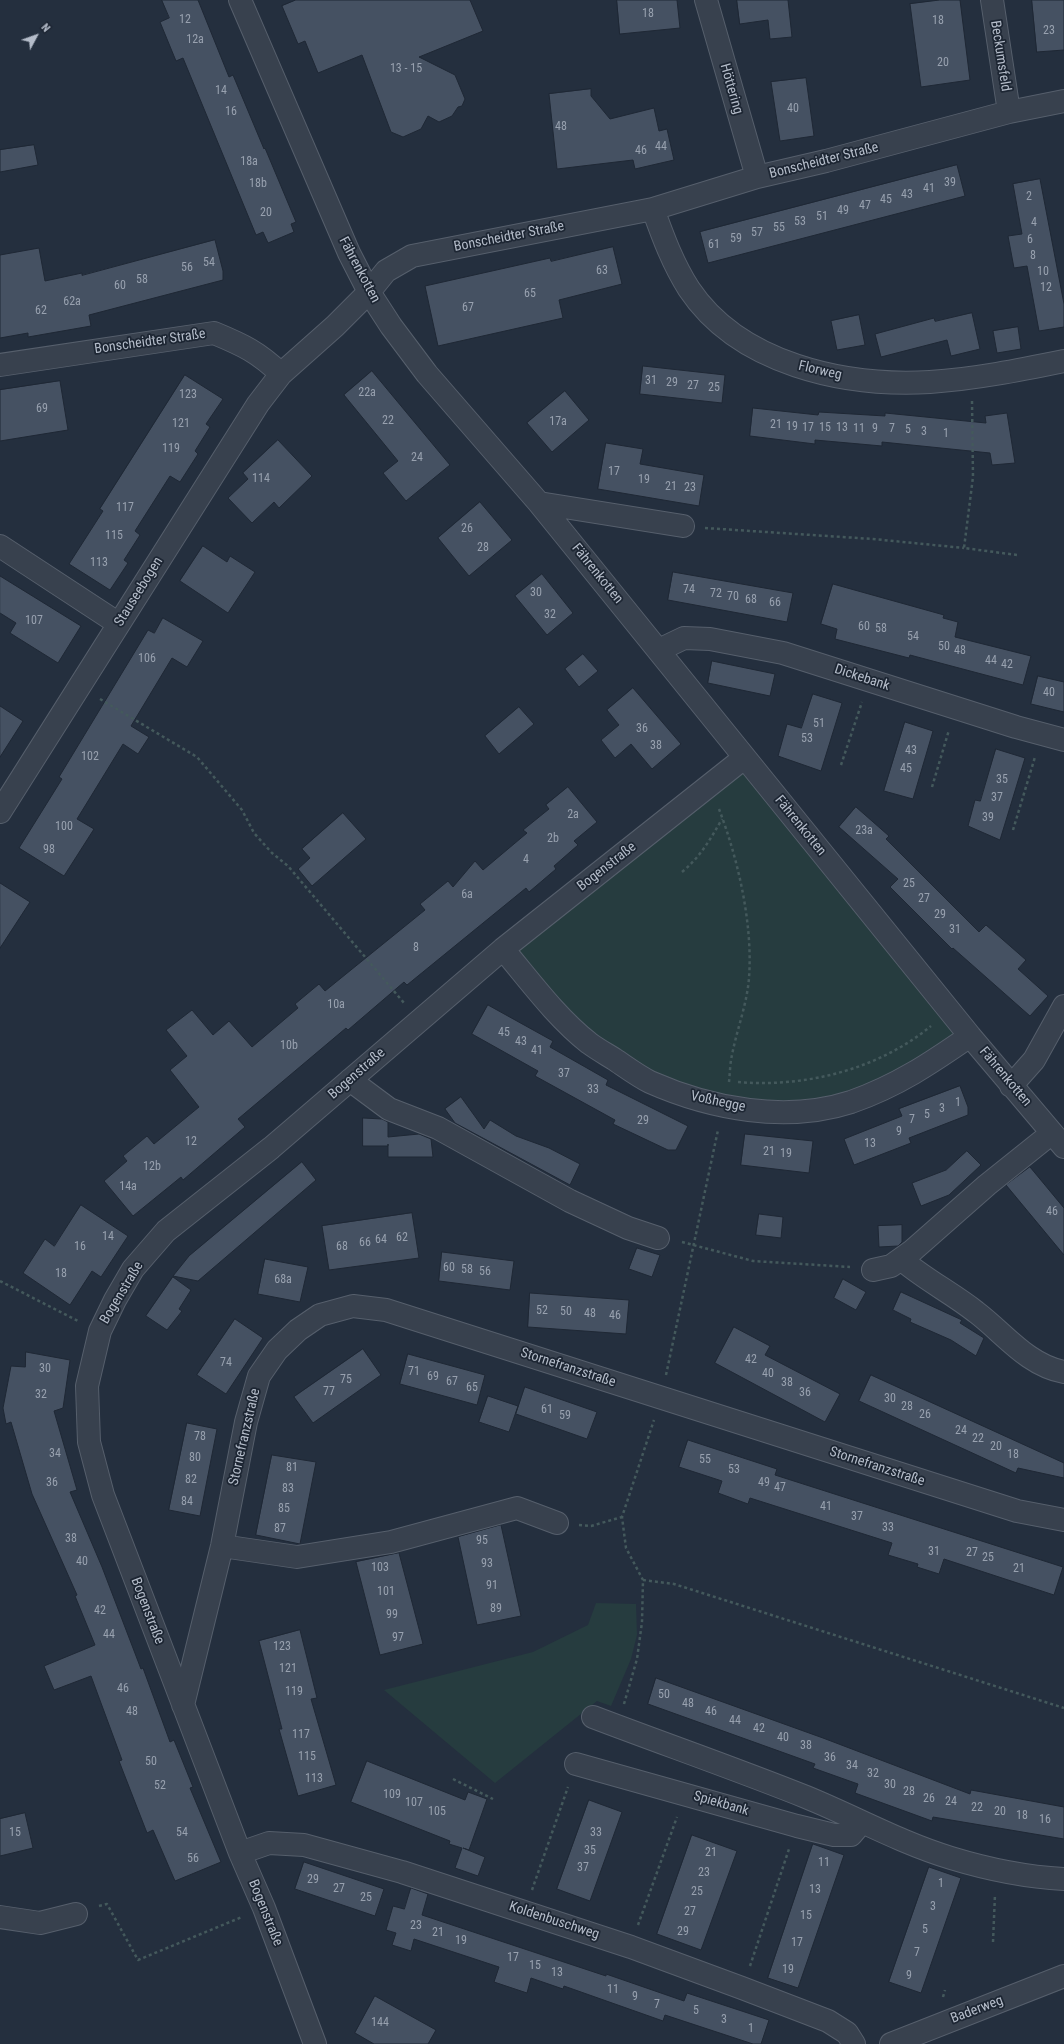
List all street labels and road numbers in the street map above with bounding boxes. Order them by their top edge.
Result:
street label: Beckumsfeld [986,19,1014,93]
street label: Höttering [716,62,746,116]
street label: Bonscheidter Straße [768,139,880,183]
street label: Bonscheidter Straße [452,218,566,256]
street label: Fährenkotten [335,234,383,306]
street label: Bonscheidter Straße [93,326,207,358]
street label: Florweg [797,358,843,384]
street label: Fährenkotten [568,541,626,607]
street label: Stauseebogen [111,554,167,630]
street label: Dickebank [832,661,892,695]
street label: Fährenkotten [771,793,829,859]
street label: Bogenstraße [574,839,640,895]
street label: Fährenkotten [975,1044,1035,1110]
street label: Bogenstraße [325,1045,389,1103]
street label: Voßhegge [689,1088,747,1116]
street label: Bogenstraße [97,1259,147,1327]
street label: Stornefranzstraße [518,1345,618,1391]
street label: Stornefranzstraße [226,1387,264,1487]
street label: Stornefranzstraße [827,1444,927,1490]
street label: Bogenstraße [127,1575,167,1647]
street label: Spiekbank [691,1788,751,1820]
street label: Bogenstraße [244,1877,286,1949]
street label: Koldenbuschweg [507,1899,601,1943]
street label: Baderweg [948,1992,1006,2028]

